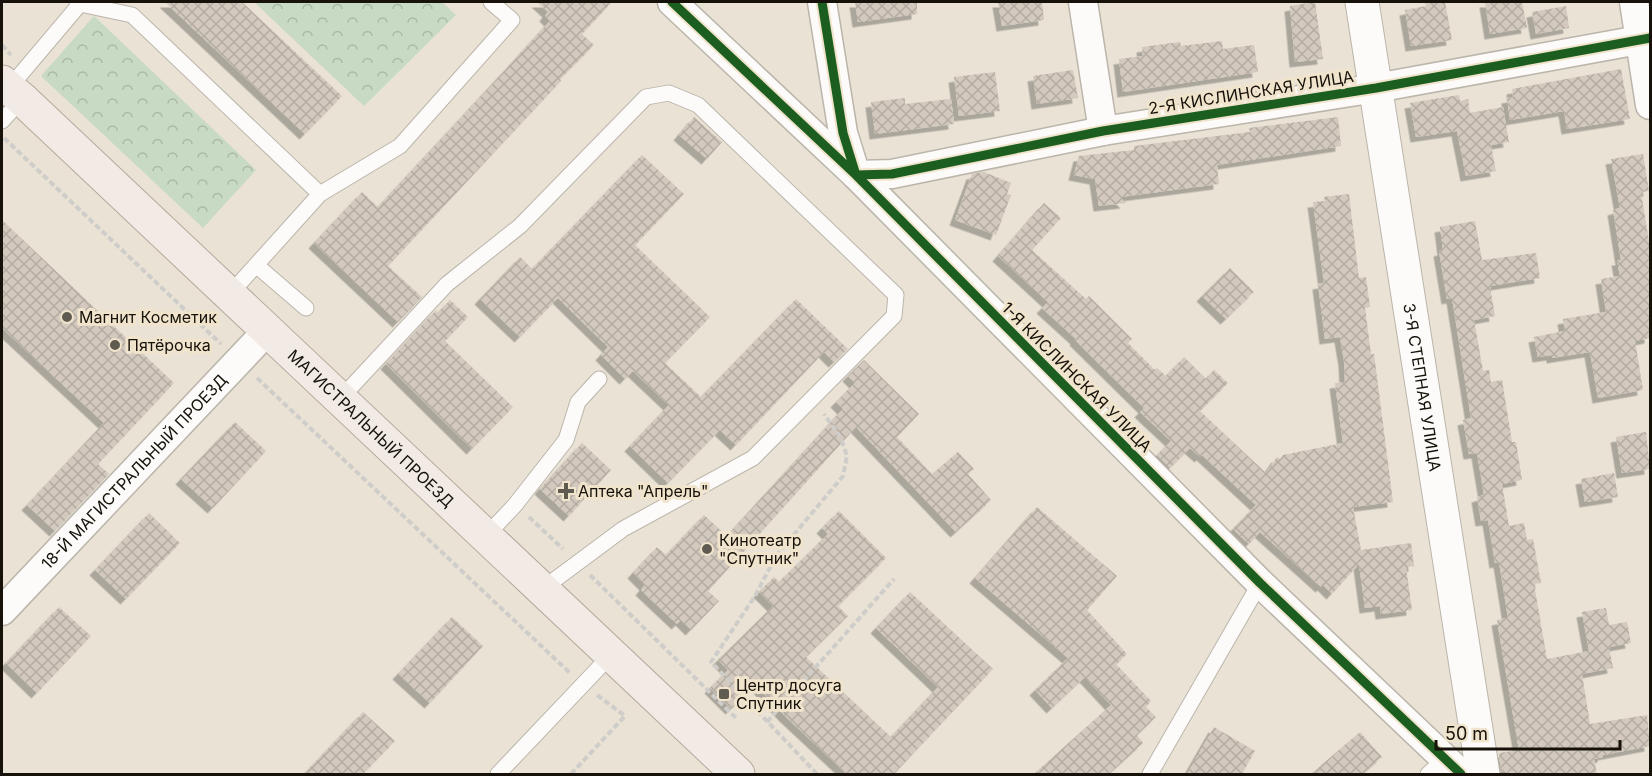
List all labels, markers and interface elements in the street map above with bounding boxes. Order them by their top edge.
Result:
street label: 2-Я КИСЛИНСКАЯ УЛИЦА [1147,66,1355,118]
street label: 1-Я КИСЛИНСКАЯ УЛИЦА [998,298,1156,456]
street label: 3-Я СТЕПНАЯ УЛИЦА [1399,302,1445,473]
place label: Магнит Косметик [79,307,217,327]
marker: Магнит Косметик [60,310,74,324]
place label: Пятёрочка [127,335,211,355]
marker: Пятёрочка [108,338,122,352]
street label: МАГИСТРАЛЬНЫЙ ПРОЕЗД [284,345,458,511]
street label: 18-Й МАГИСТРАЛЬНЫЙ ПРОЕЗД [37,370,231,573]
place label: Аптека "Апрель" [578,481,708,501]
marker: Аптека "Апрель" [559,484,573,498]
place label: Кинотеатр "Спутник" [719,530,801,568]
marker: Кинотеатр "Спутник" [700,542,714,556]
place label: Центр досуга Спутник [736,675,842,713]
marker: Центр досуга Спутник [717,687,731,701]
scale bar [1436,713,1620,751]
text: 50 m [1445,723,1488,744]

